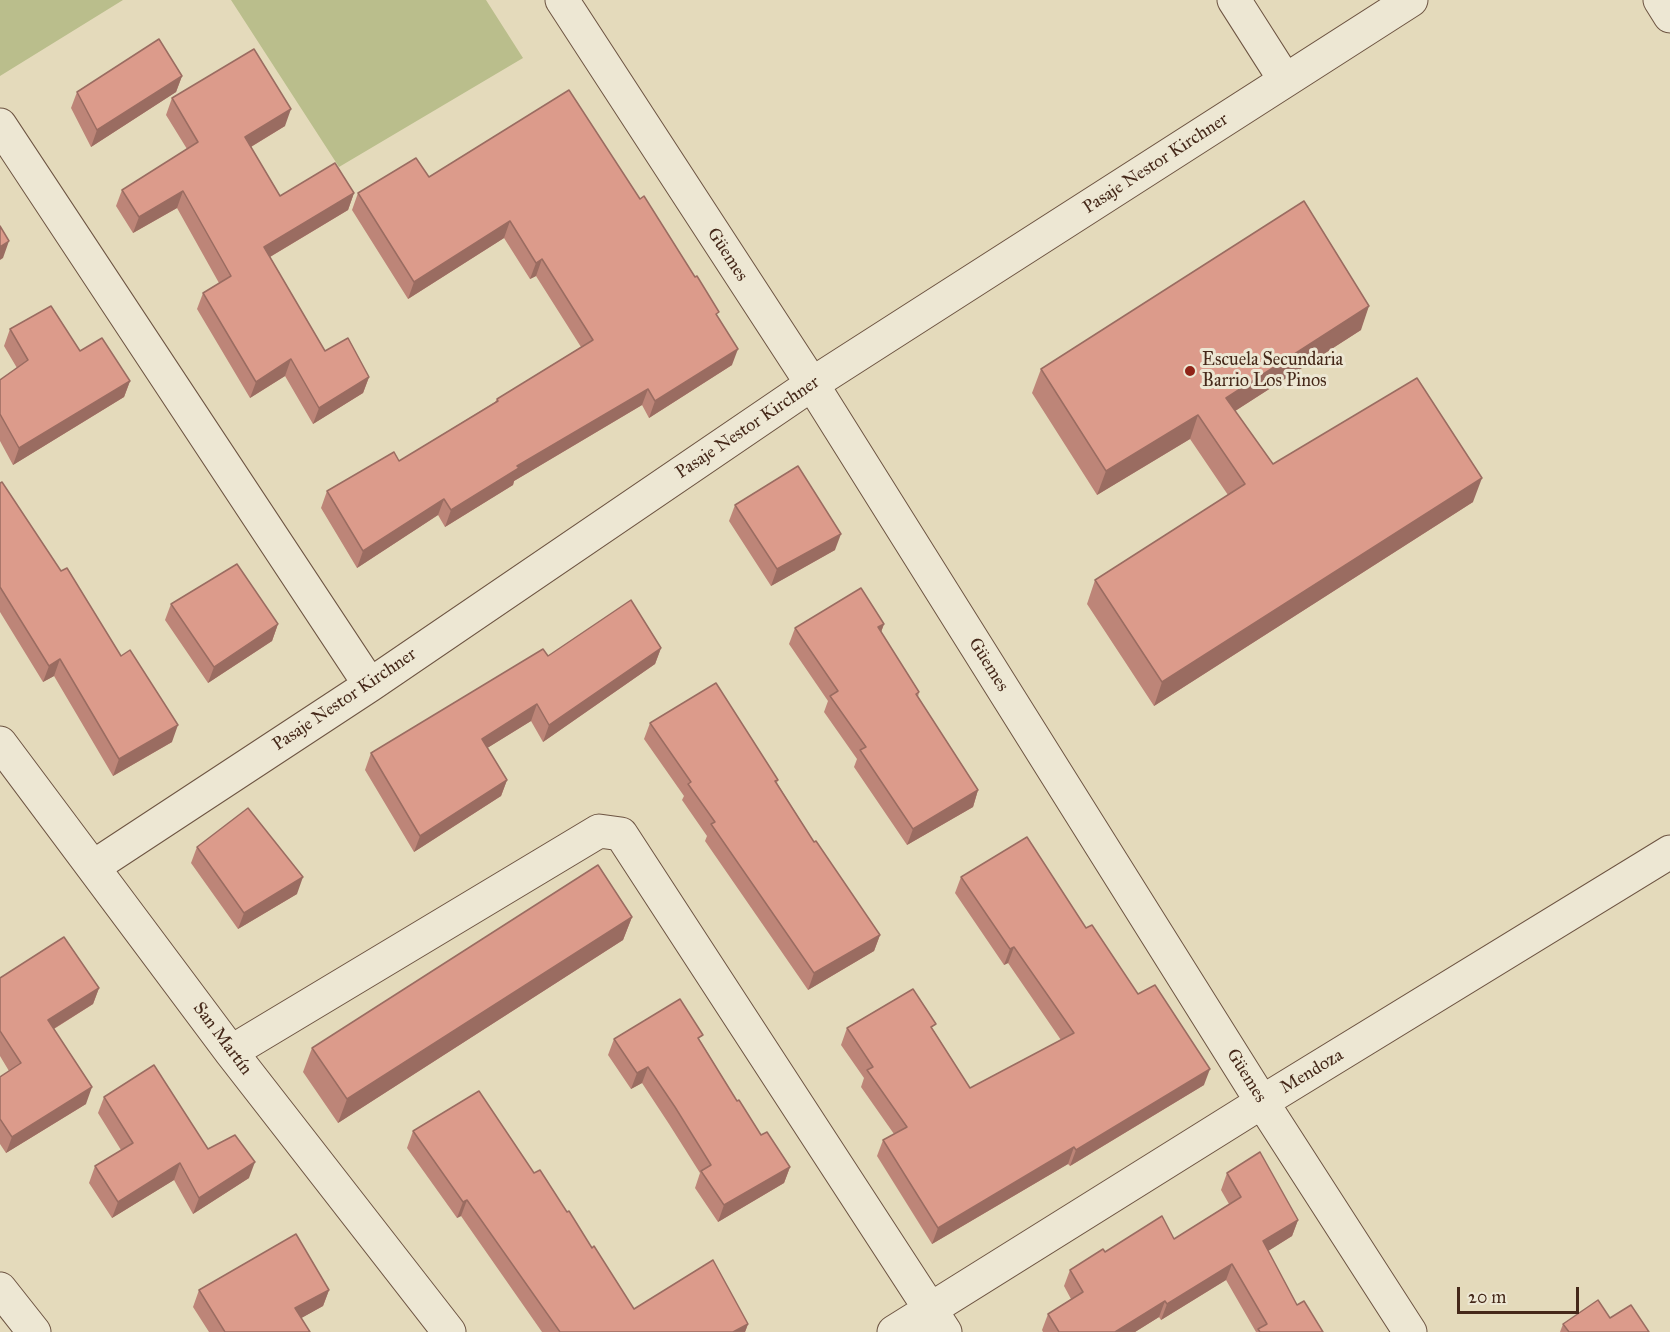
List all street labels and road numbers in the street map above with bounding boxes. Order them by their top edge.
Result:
street label: Pasaje Nestor Kirchner [1079,109,1233,219]
street label: Güemes [702,224,752,286]
street label: Pasaje Nestor Kirchner [672,372,824,484]
street label: Güemes [963,634,1013,696]
street label: Pasaje Nestor Kirchner [269,644,421,756]
street label: San Martín [188,998,256,1080]
street label: Güemes [1221,1045,1271,1107]
street label: Mendoza [1277,1045,1347,1099]

